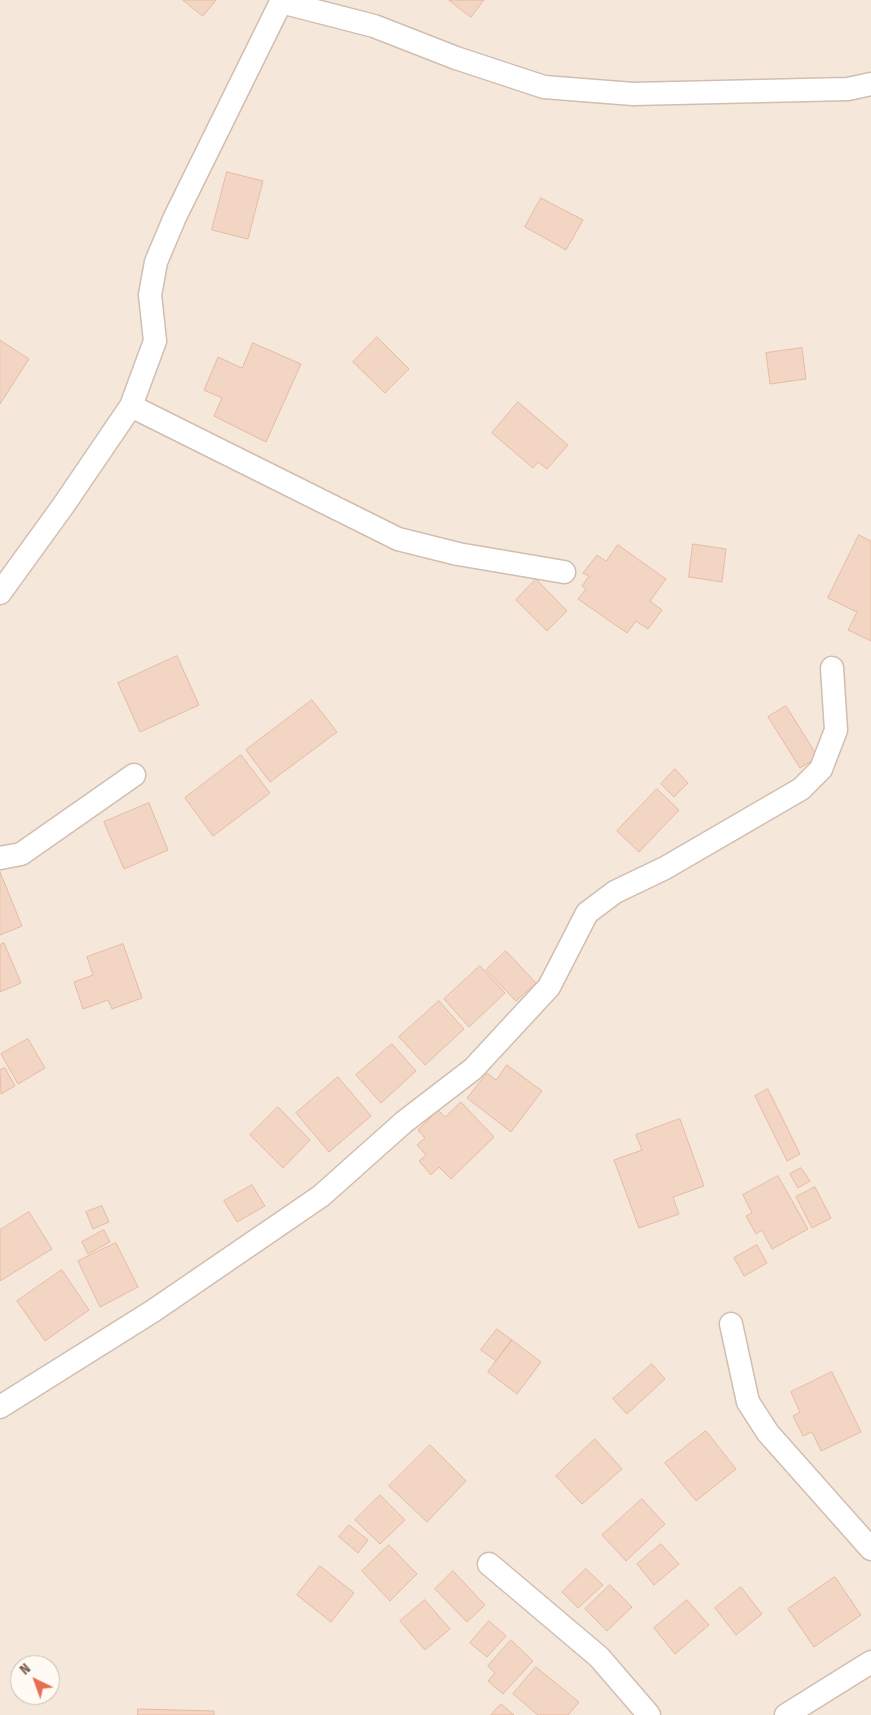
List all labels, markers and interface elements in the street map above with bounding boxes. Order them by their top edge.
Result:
north arrow [10,1655,60,1705]
text: N [16,1660,34,1678]

